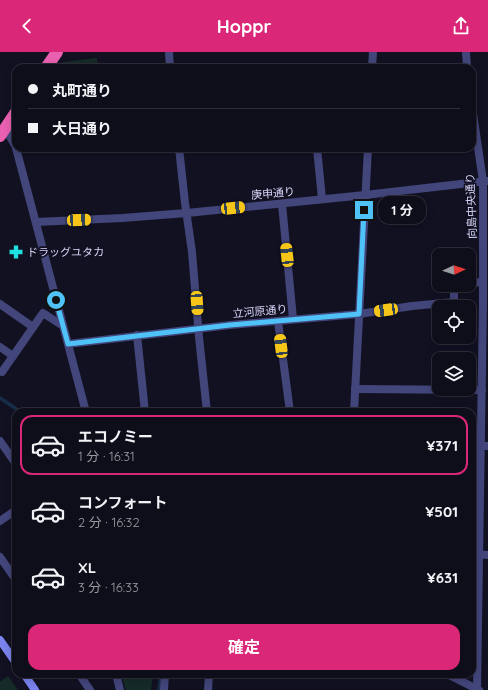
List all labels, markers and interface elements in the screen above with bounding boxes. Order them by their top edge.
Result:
icon: back [16,15,38,37]
text: Hoppr [217,15,271,38]
icon: share [450,15,472,37]
text: 丸町通り [52,81,112,100]
text: 大日通り [52,119,112,138]
street label: 向島中央通り [463,173,479,239]
street label: 庚申通り [250,184,296,202]
callout: 1 分 [378,196,426,224]
car [220,201,246,215]
route end [355,201,373,219]
text: 1 分 [391,202,413,218]
car [67,213,91,227]
car [280,242,294,268]
pharmacy icon: ドラッグユタカ [8,244,24,260]
place label: ドラッグユタカ [27,245,104,259]
north arrow [432,248,476,292]
map controls [432,248,476,396]
route start [47,291,65,309]
car [190,291,204,315]
button: locate [432,300,476,344]
street label: 立河原通り [232,302,288,320]
car [373,302,399,318]
car [274,333,288,359]
button: layers [432,352,476,396]
icon: car [30,427,66,463]
text: エコノミー [78,427,153,446]
text: ¥371 [426,436,458,455]
text: 1 分 · 16:31 [78,448,135,464]
icon: car [30,493,66,529]
text: コンフォート [78,493,168,512]
text: ¥501 [425,502,458,521]
text: 2 分 · 16:32 [78,514,140,530]
text: XL [78,558,96,577]
icon: car [30,559,66,595]
text: ¥631 [427,568,458,587]
text: 3 分 · 16:33 [78,579,139,595]
button: 確定 [28,624,460,670]

